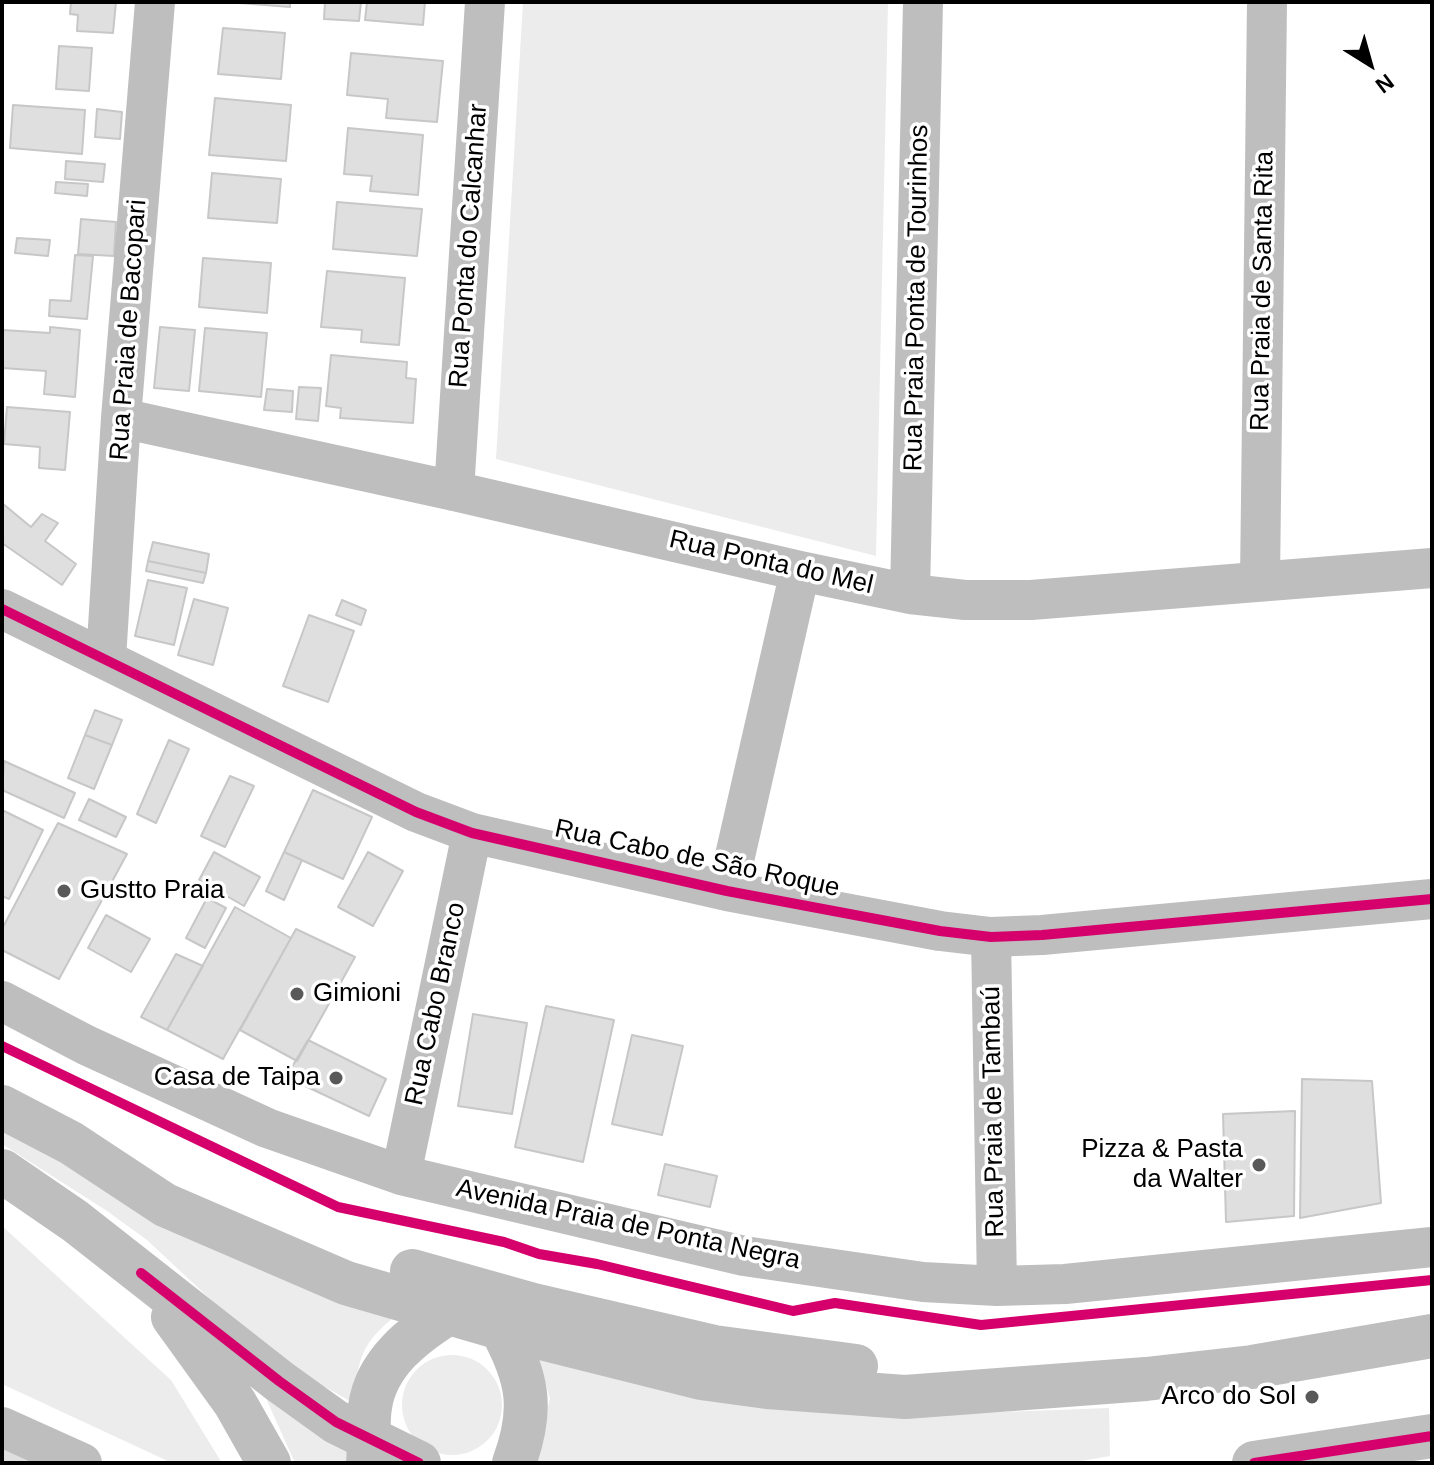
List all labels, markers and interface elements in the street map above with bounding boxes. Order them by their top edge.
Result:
north arrow [1330,24,1410,104]
text: N [1371,69,1399,98]
street label: Rua Ponta do Calcanhar [444,103,494,389]
street label: Rua Praia Ponta de Tourinhos [898,124,936,472]
street label: Rua Praia de Santa Rita [1245,151,1281,431]
street label: Rua Praia de Bacopari [104,198,154,462]
street label: Rua Ponta do Mel [666,524,876,602]
street label: Rua Cabo de São Roque [552,814,842,904]
place label: Gustto Praia [80,875,225,907]
marker: Gustto Praia [55,882,73,900]
street label: Rua Cabo Branco [399,900,473,1108]
place label: Gimioni [313,978,401,1010]
marker: Gimioni [288,985,306,1003]
street label: Rua Praia de Tambaú [976,986,1012,1238]
place label: Casa de Taipa [154,1062,320,1094]
marker: Casa de Taipa [327,1069,345,1087]
place label: Pizza & Pasta da Walter [1081,1134,1243,1196]
marker: Pizza & Pasta da Walter [1250,1156,1268,1174]
street label: Avenida Praia de Ponta Negra [453,1173,803,1277]
place label: Arco do Sol [1162,1381,1296,1413]
marker: Arco do Sol [1303,1388,1321,1406]

